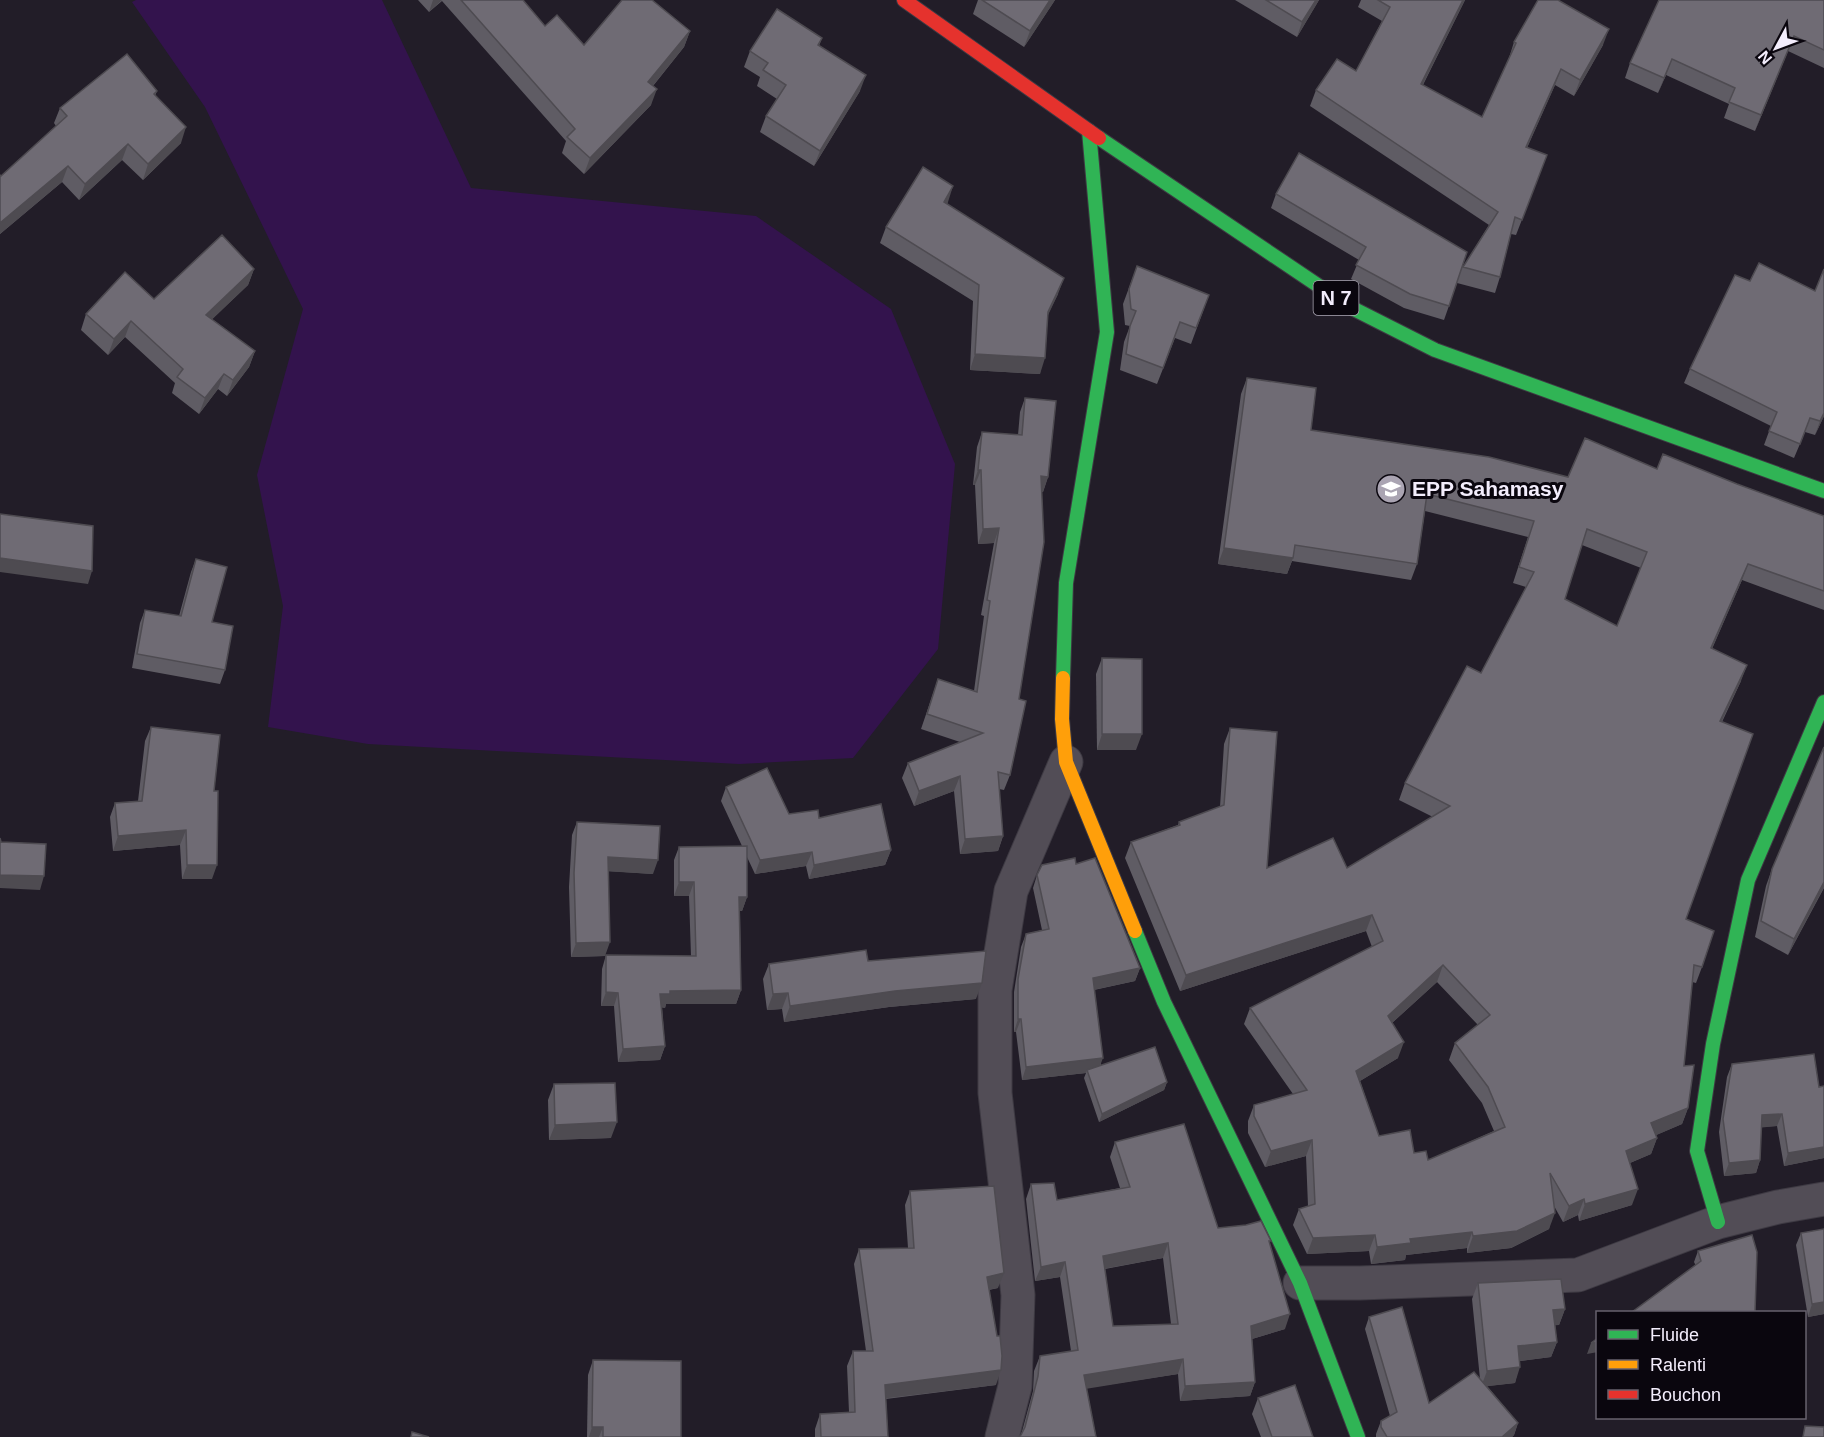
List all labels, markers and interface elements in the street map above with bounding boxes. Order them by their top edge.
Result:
north arrow [1746,18,1806,78]
text: N [1755,48,1775,67]
road number: N 7 [1314,281,1358,315]
school or university icon: EPP Sahamasy [1375,473,1407,505]
place label: EPP Sahamasy [1412,477,1564,500]
legend [1596,1311,1806,1419]
text: Fluide [1650,1325,1699,1345]
text: Ralenti [1650,1355,1706,1375]
text: Bouchon [1650,1385,1721,1405]

